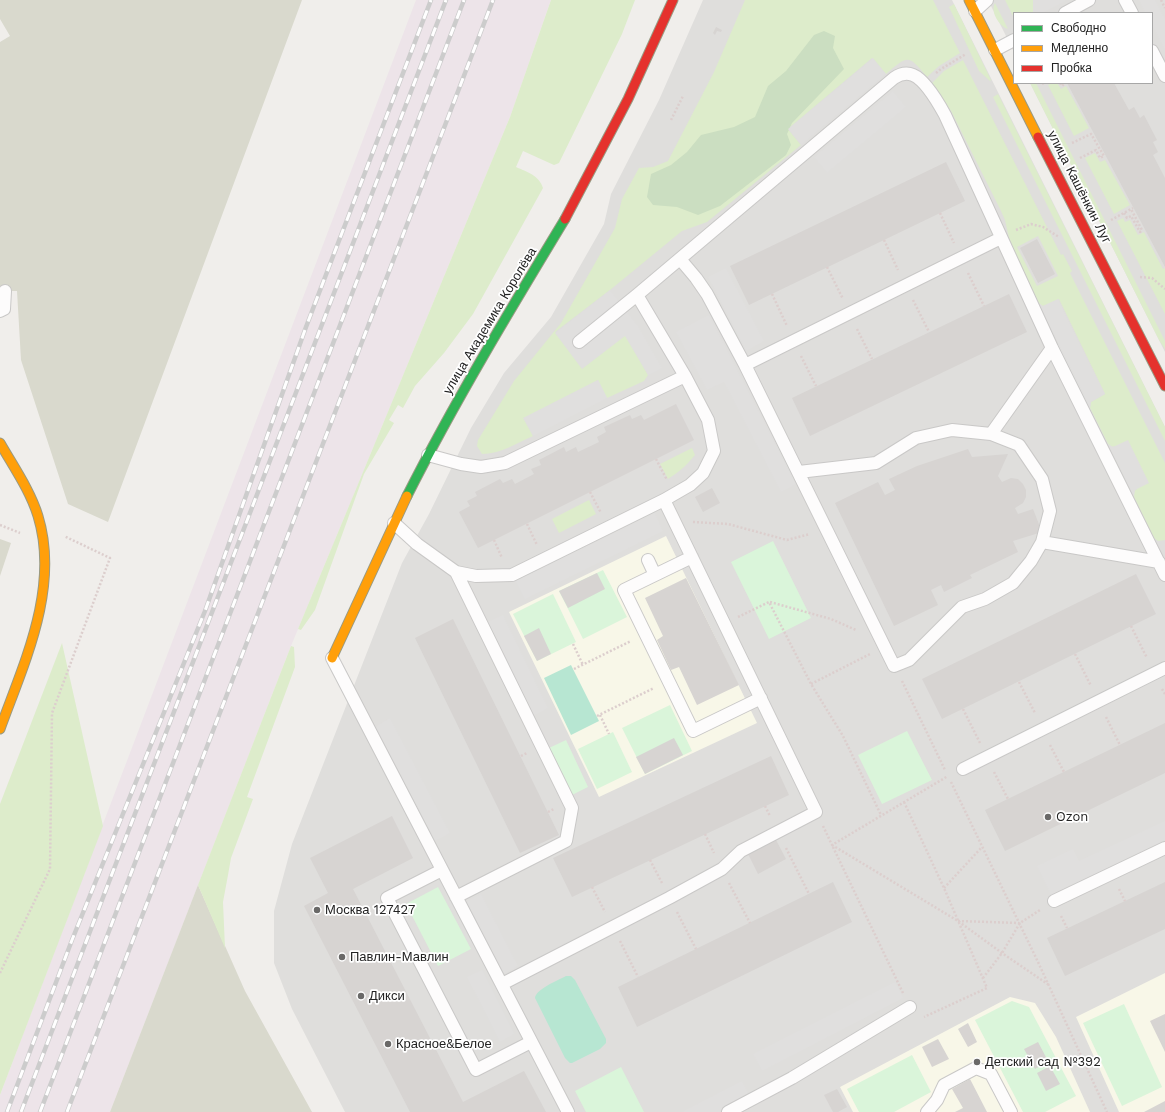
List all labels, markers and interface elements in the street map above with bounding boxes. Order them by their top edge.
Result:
legend [1013,12,1153,84]
text: Свободно [1051,21,1106,35]
text: Медленно [1051,41,1108,55]
text: Пробка [1051,61,1092,75]
street label: улица Кашёнкин Луг [1044,128,1114,246]
street label: улица Академика Королёва [440,245,540,397]
place label: Ozon [1056,809,1088,825]
marker: Ozon [1043,812,1053,822]
place label: Москва 127427 [325,902,415,918]
marker: Москва 127427 [312,905,322,915]
place label: Павлин-Мавлин [350,949,449,965]
marker: Павлин-Мавлин [337,952,347,962]
place label: Дикси [369,988,405,1004]
marker: Дикси [356,991,366,1001]
place label: Красное&Белое [396,1036,492,1052]
marker: Красное&Белое [383,1039,393,1049]
place label: Детский сад №392 [985,1054,1101,1070]
marker: Детский сад №392 [972,1057,982,1067]

